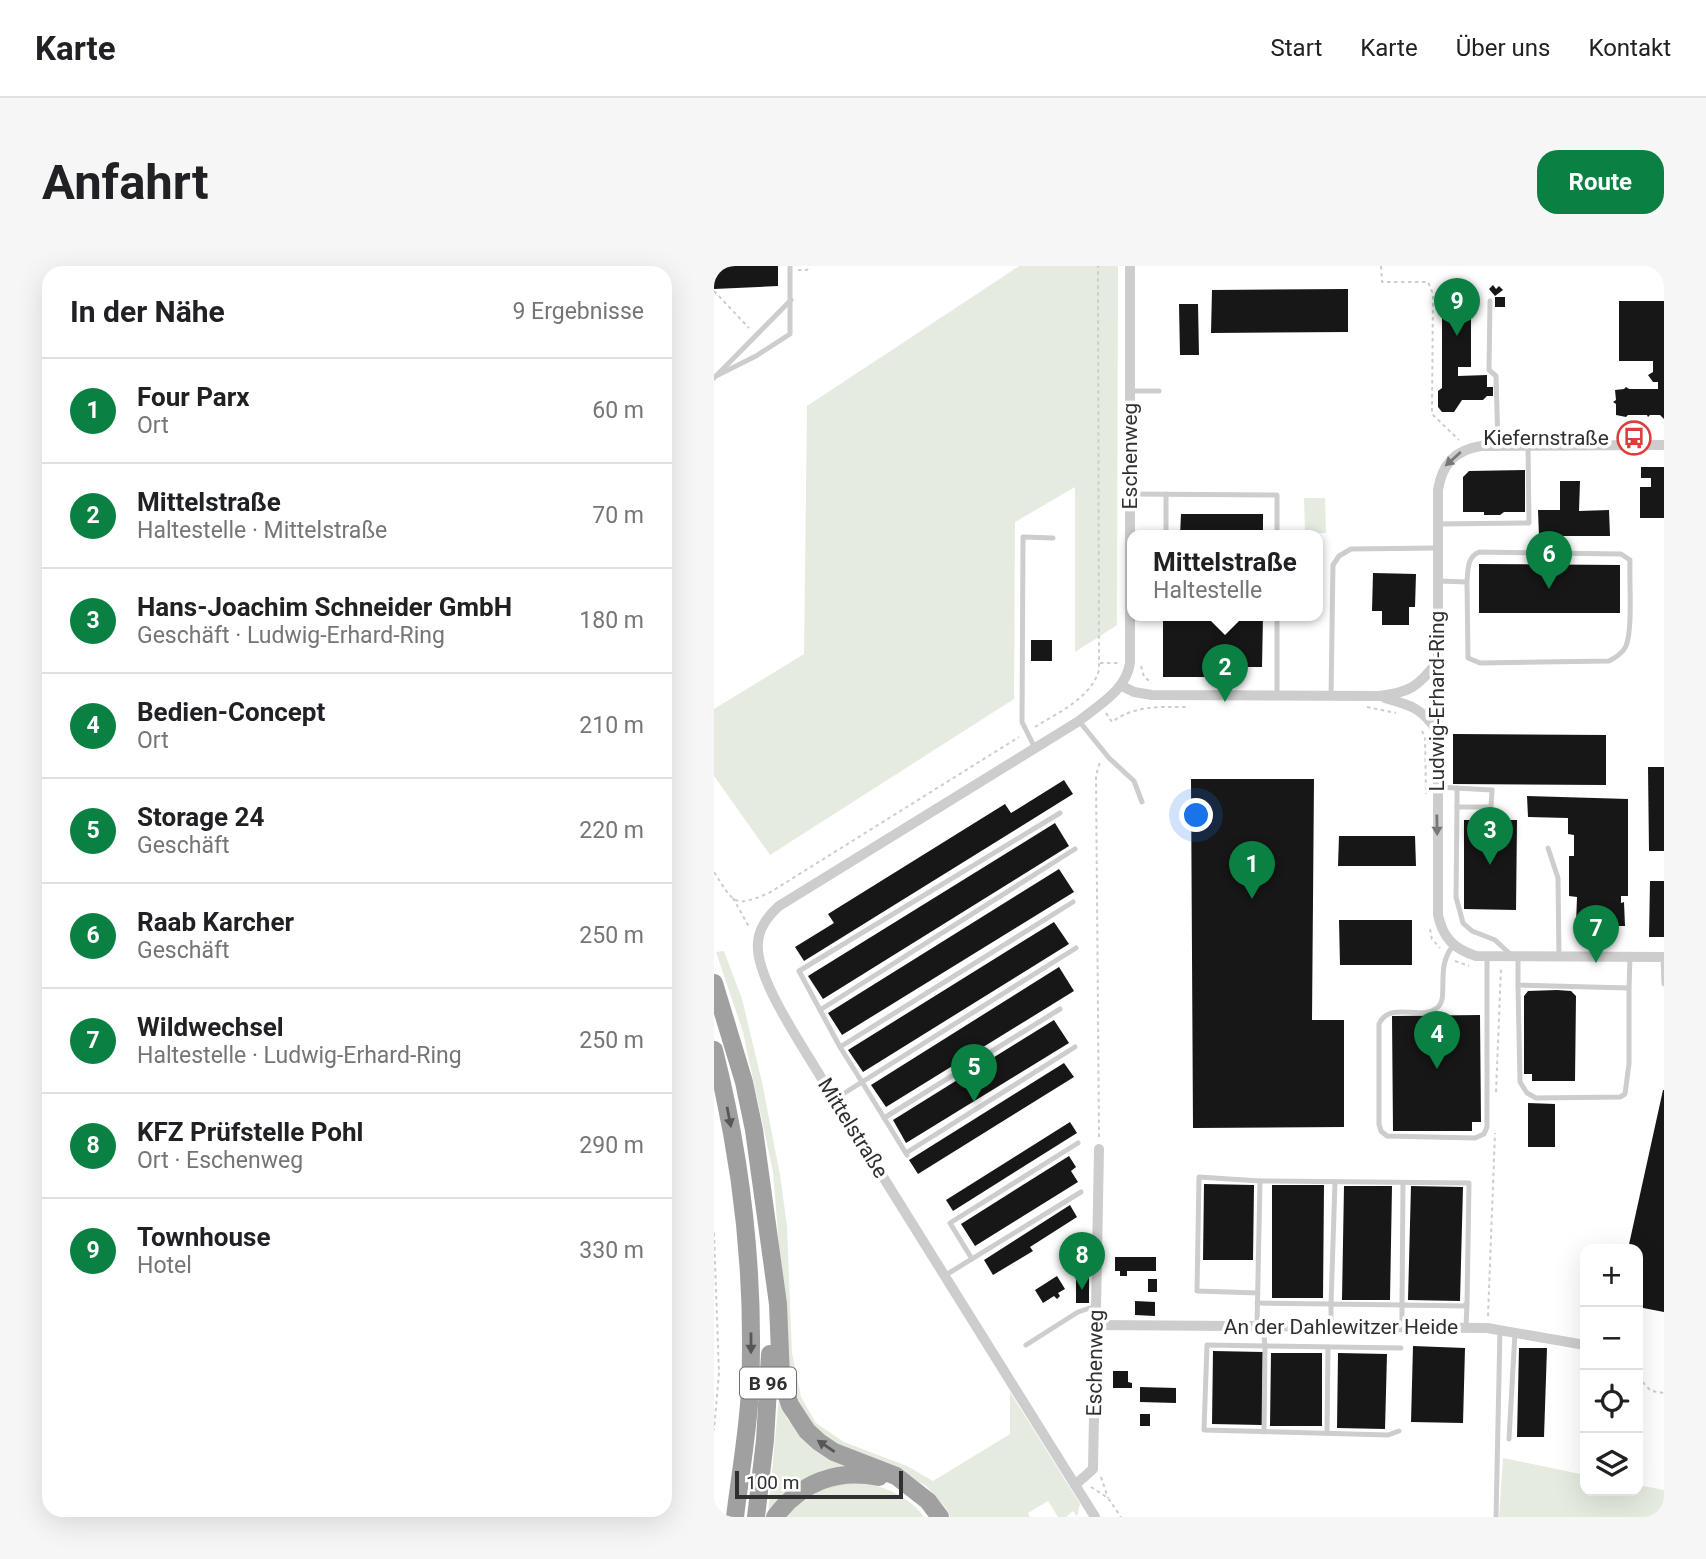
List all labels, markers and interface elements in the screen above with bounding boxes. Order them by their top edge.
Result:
text: Karte [35,29,116,68]
text: Start [1271,34,1322,62]
text: Karte [1360,34,1418,62]
text: Über uns [1456,34,1550,62]
text: Kontakt [1588,34,1671,62]
button: Route [1537,150,1664,214]
text: Anfahrt [42,154,209,211]
pin: 9 [1434,278,1480,336]
text: In der Nähe [70,294,225,329]
text: 9 Ergebnisse [512,298,644,325]
text: Four Parx [137,382,250,412]
text: 1 [86,397,100,424]
text: 60 m [592,397,644,424]
street label: Eschenweg [1118,403,1142,509]
text: Ort [137,412,169,439]
bus stop icon: Kiefernstraße [1615,419,1653,457]
place label: Kiefernstraße [1483,426,1609,450]
one-way arrow [1444,451,1462,467]
text: Mittelstraße [137,487,281,517]
text: 2 [86,502,100,529]
text: 70 m [592,502,644,529]
text: Haltestelle · Mittelstraße [137,517,387,544]
popup [1127,530,1323,621]
pin: 6 [1526,531,1572,589]
text: Mittelstraße [1153,547,1297,577]
text: Haltestelle [1153,577,1262,604]
text: Hans-Joachim Schneider GmbH [137,592,512,622]
text: 3 [86,607,100,634]
text: 180 m [579,607,644,634]
street label: Ludwig-Erhard-Ring [1425,611,1449,791]
text: Geschäft · Ludwig-Erhard-Ring [137,622,445,649]
pin: 2 [1202,644,1248,702]
text: Bedien-Concept [137,697,325,727]
text: 4 [86,712,100,739]
text: 210 m [579,712,644,739]
text: Ort [137,727,169,754]
your location [1179,798,1213,832]
text: Storage 24 [137,802,264,832]
pin: 3 [1467,807,1513,865]
one-way arrow [1431,814,1443,836]
text: 5 [86,817,100,844]
text: 220 m [579,817,644,844]
text: Geschäft [137,832,229,859]
pin: 1 [1229,841,1275,899]
pin: 7 [1573,905,1619,963]
text: Raab Karcher [137,907,294,937]
text: 6 [86,922,100,949]
text: 250 m [579,922,644,949]
text: Geschäft [137,937,229,964]
pin: 4 [1414,1011,1460,1069]
text: Wildwechsel [137,1012,284,1042]
text: 7 [86,1027,100,1054]
text: 250 m [579,1027,644,1054]
text: Haltestelle · Ludwig-Erhard-Ring [137,1042,462,1069]
pin: 5 [951,1044,997,1102]
street label: Mittelstraße [813,1074,893,1182]
one-way arrow [724,1106,735,1128]
text: KFZ Prüfstelle Pohl [137,1117,363,1147]
text: 8 [86,1132,100,1159]
text: 290 m [579,1132,644,1159]
text: Ort · Eschenweg [137,1147,303,1174]
text: Townhouse [137,1222,270,1252]
pin: 8 [1059,1232,1105,1290]
text: 9 [86,1237,100,1264]
text: 330 m [579,1237,644,1264]
map controls [1580,1244,1643,1496]
button: + [1580,1244,1643,1307]
text: Hotel [137,1252,192,1279]
button: − [1580,1307,1643,1370]
street label: Eschenweg [1082,1309,1108,1417]
street label: An der Dahlewitzer Heide [1224,1315,1458,1339]
one-way arrow [745,1332,757,1354]
road number: B 96 [740,1368,796,1399]
button: locate [1580,1370,1643,1433]
button: layers [1580,1433,1643,1496]
one-way arrow [817,1439,835,1453]
scale bar [735,1468,903,1500]
text: 100 m [746,1471,799,1494]

